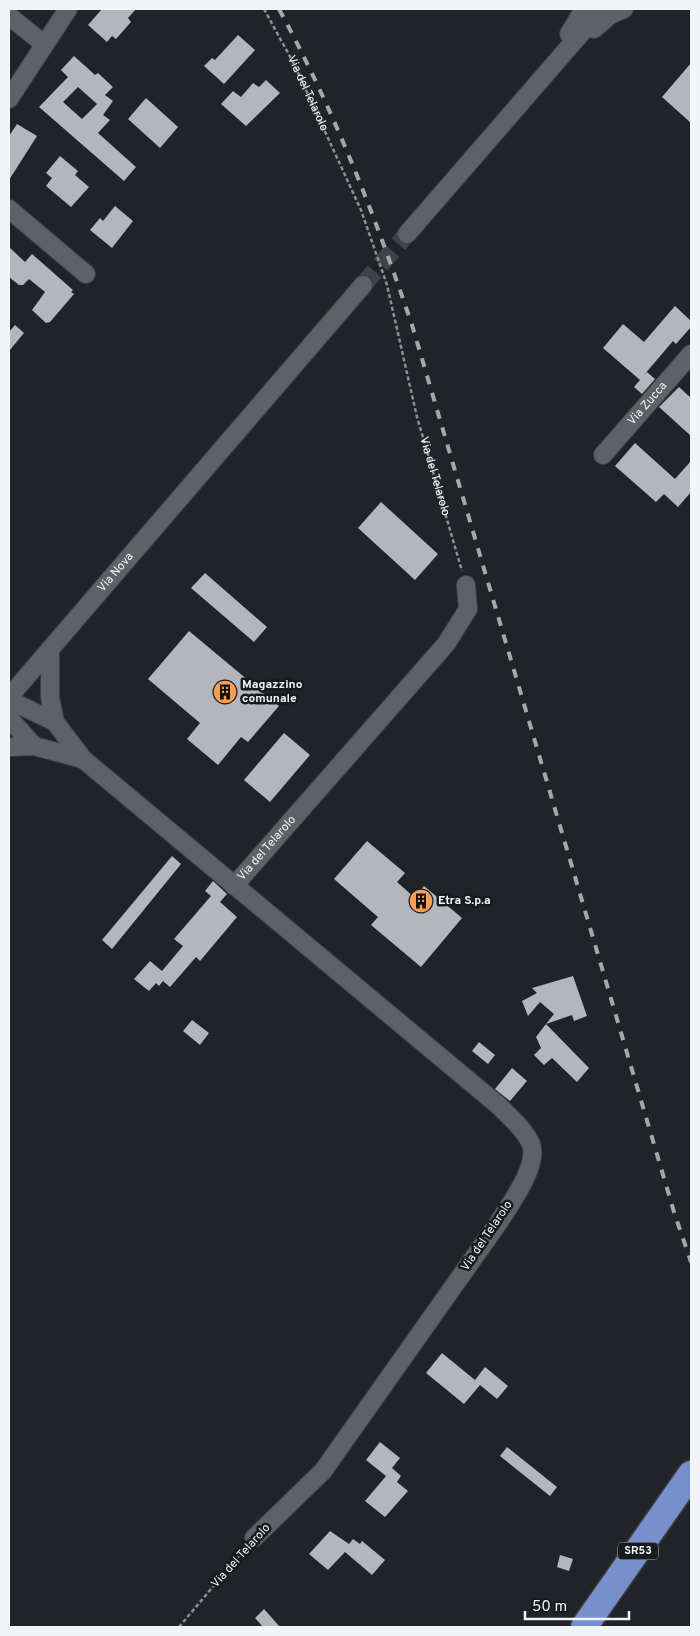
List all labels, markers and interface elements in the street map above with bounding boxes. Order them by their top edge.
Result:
street label: Via del Telarolo [283,53,332,134]
street label: Via Zucca [624,379,671,429]
street label: Via del Telarolo [415,435,454,518]
street label: Via Nova [94,549,137,596]
place label: Magazzino comunale [242,677,303,707]
building icon: Magazzino comunale [212,679,238,705]
street label: Via del Telarolo [234,812,300,884]
building icon: Etra S.p.a [408,888,434,914]
place label: Etra S.p.a [438,893,491,909]
street label: Via del Telarolo [458,1197,517,1274]
street label: Via del Telarolo [208,1520,274,1592]
road number: SR53 [618,1542,658,1560]
scale bar [525,1588,629,1620]
text: 50 m [532,1598,567,1617]

